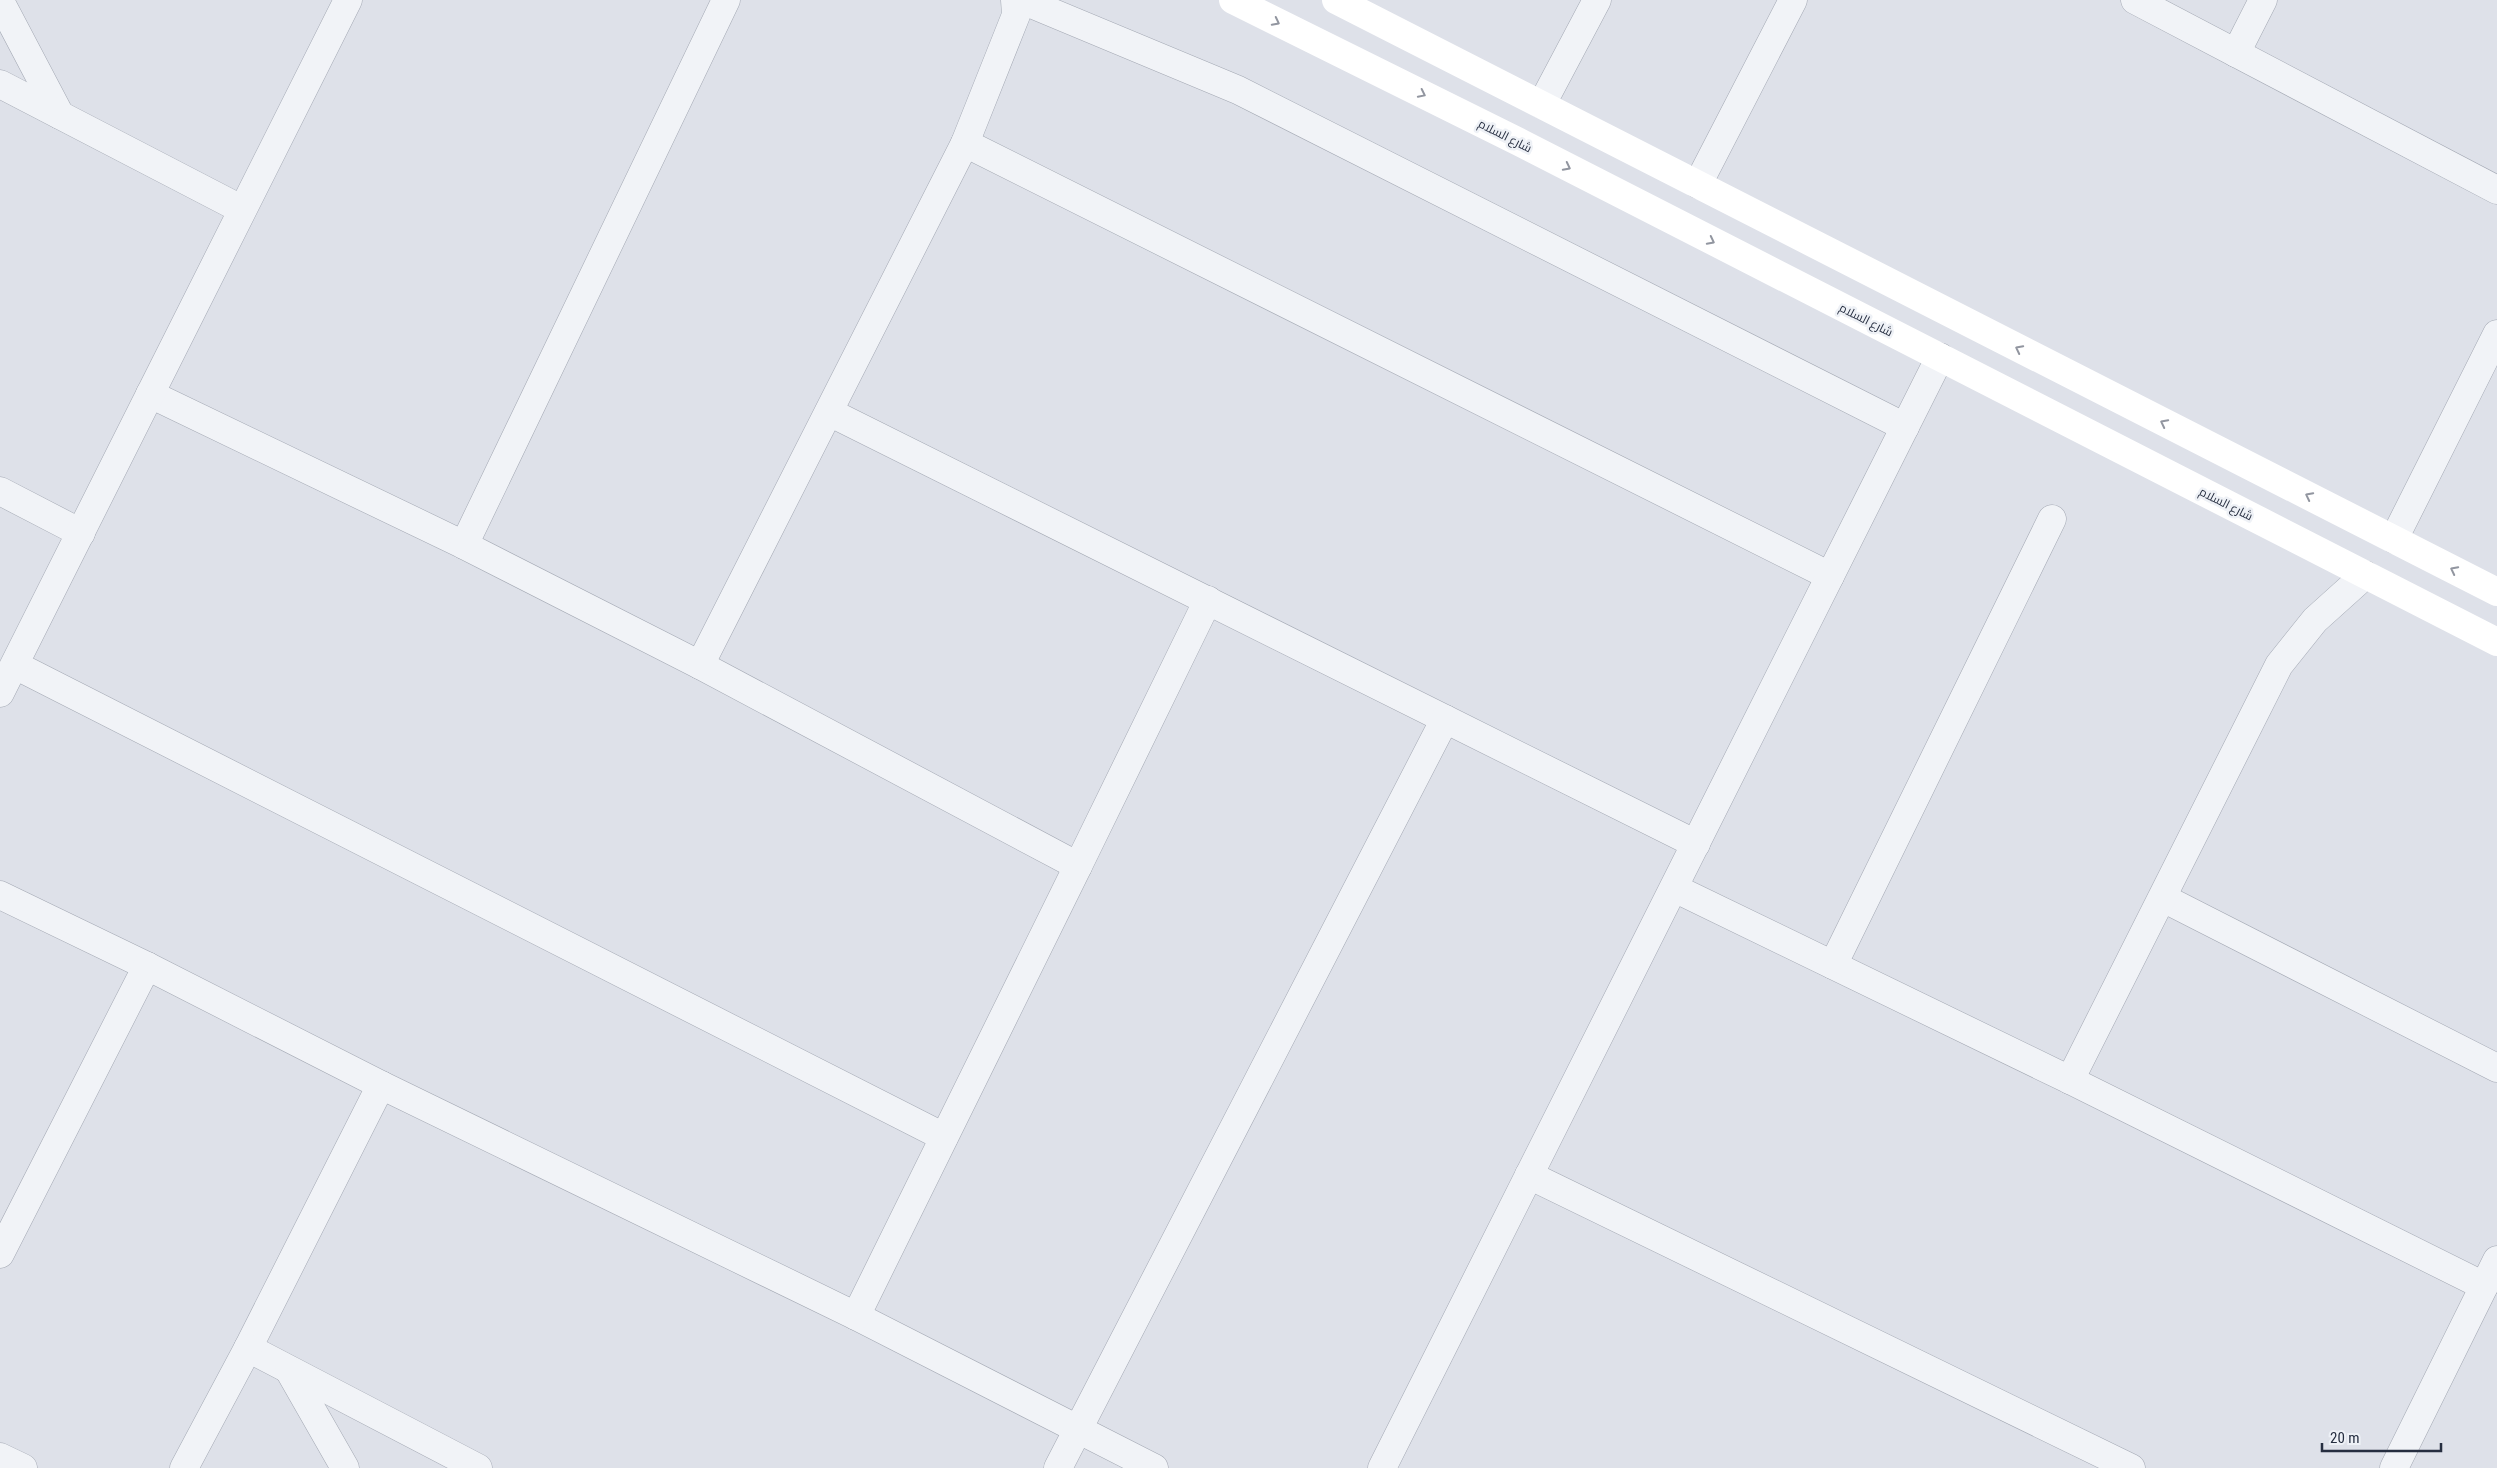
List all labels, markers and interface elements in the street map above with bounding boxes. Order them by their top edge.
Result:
one-way arrow [1271,16,1280,26]
one-way arrow [1417,88,1426,98]
street label: شارع السلام [1475,117,1534,156]
one-way arrow [1562,161,1571,171]
one-way arrow [1706,235,1715,245]
street label: شارع السلام [1836,301,1895,340]
one-way arrow [2015,345,2024,355]
one-way arrow [2160,418,2169,429]
street label: شارع السلام [2196,485,2255,524]
one-way arrow [2305,492,2314,502]
one-way arrow [2450,566,2459,576]
scale bar [2322,1420,2441,1452]
text: 20 m [2330,1429,2360,1447]

